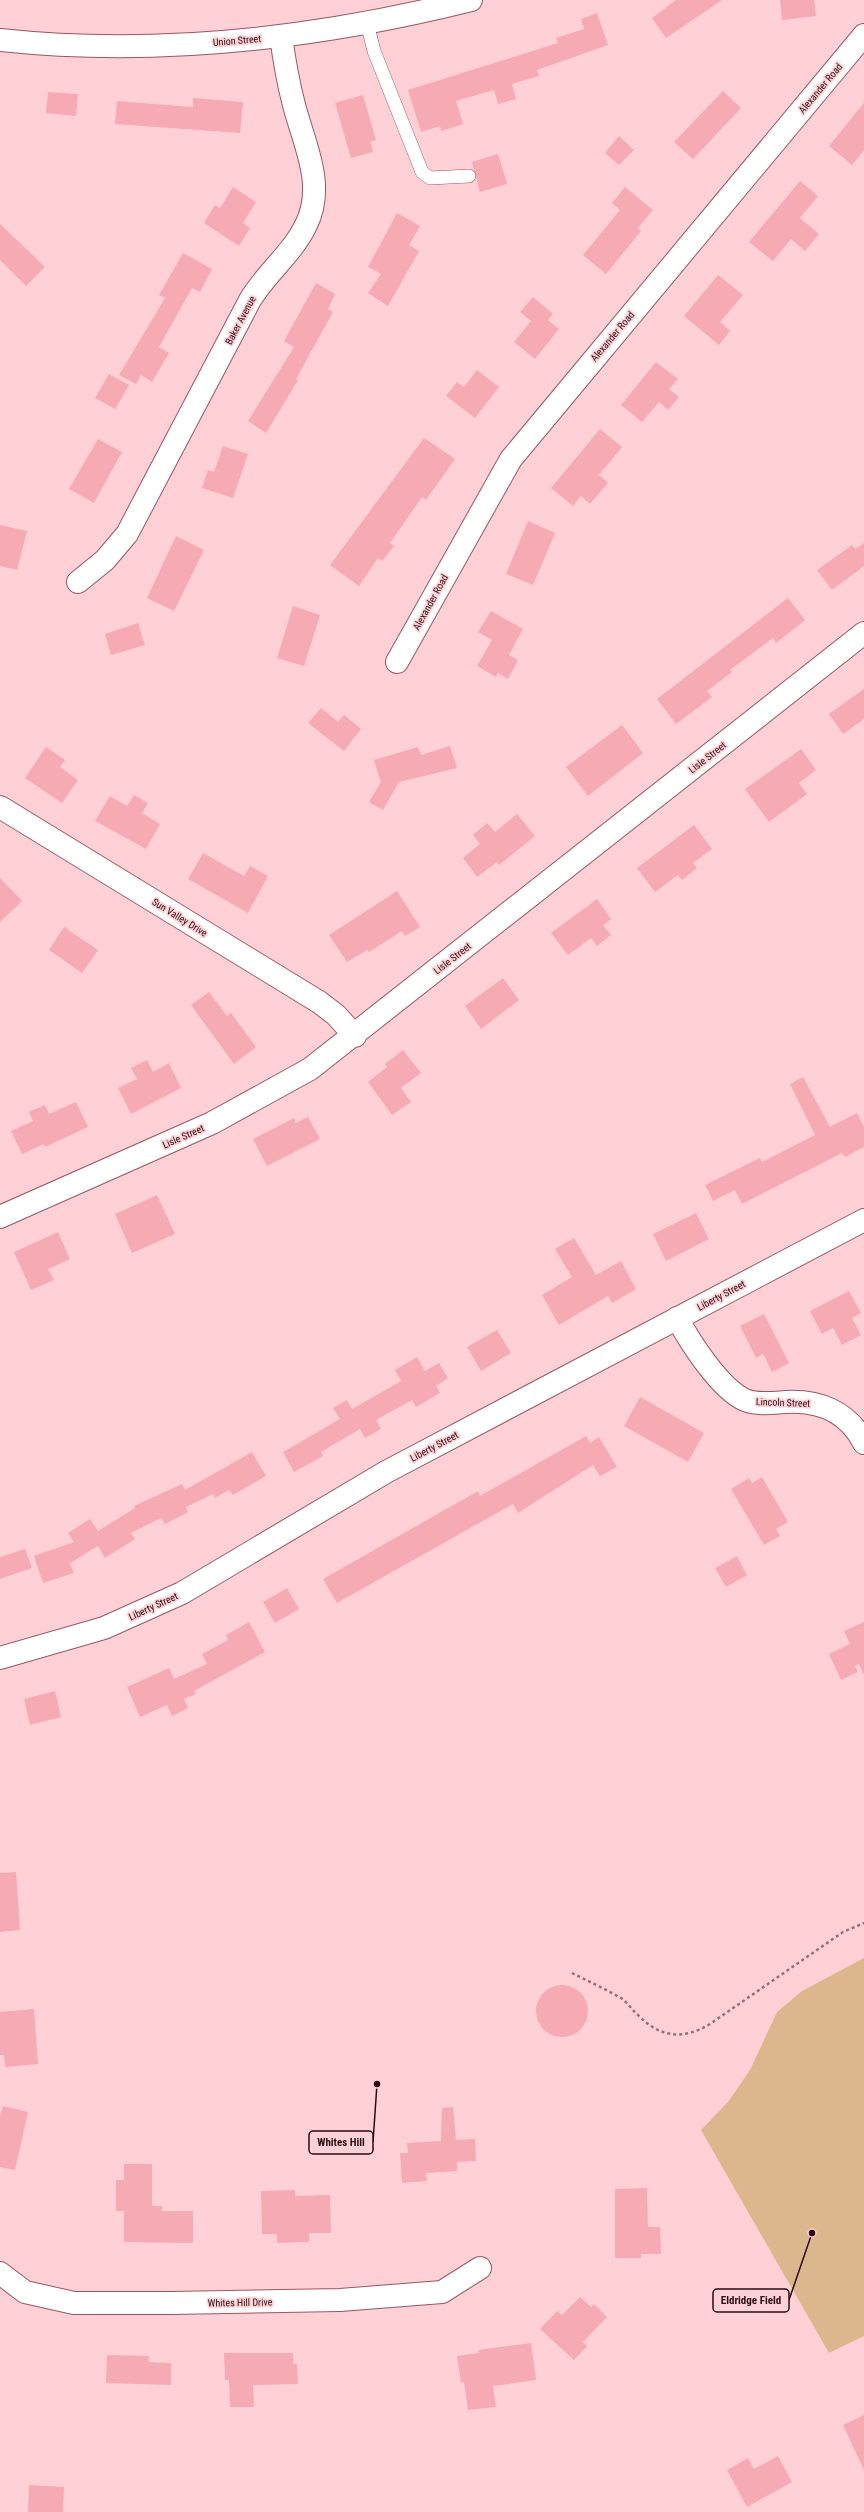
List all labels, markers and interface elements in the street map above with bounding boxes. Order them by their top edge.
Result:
street label: Union Street [212,33,262,48]
street label: Alexander Road [796,61,844,116]
street label: Baker Avenue [223,294,258,346]
street label: Alexander Road [588,309,636,364]
street label: Alexander Road [411,572,450,632]
street label: Lisle Street [686,739,728,775]
street label: Sun Valley Drive [150,896,210,939]
street label: Lisle Street [431,940,473,976]
street label: Lisle Street [161,1122,206,1150]
street label: Liberty Street [695,1278,747,1313]
street label: Lincoln Street [756,1396,810,1409]
street label: Liberty Street [408,1429,460,1464]
street label: Liberty Street [127,1590,180,1623]
callout: Whites Hill [309,2131,373,2154]
text: Whites Hill [317,2136,365,2149]
callout: Eldridge Field [713,2289,789,2312]
text: Eldridge Field [721,2294,781,2307]
street label: Whites Hill Drive [208,2296,273,2309]

